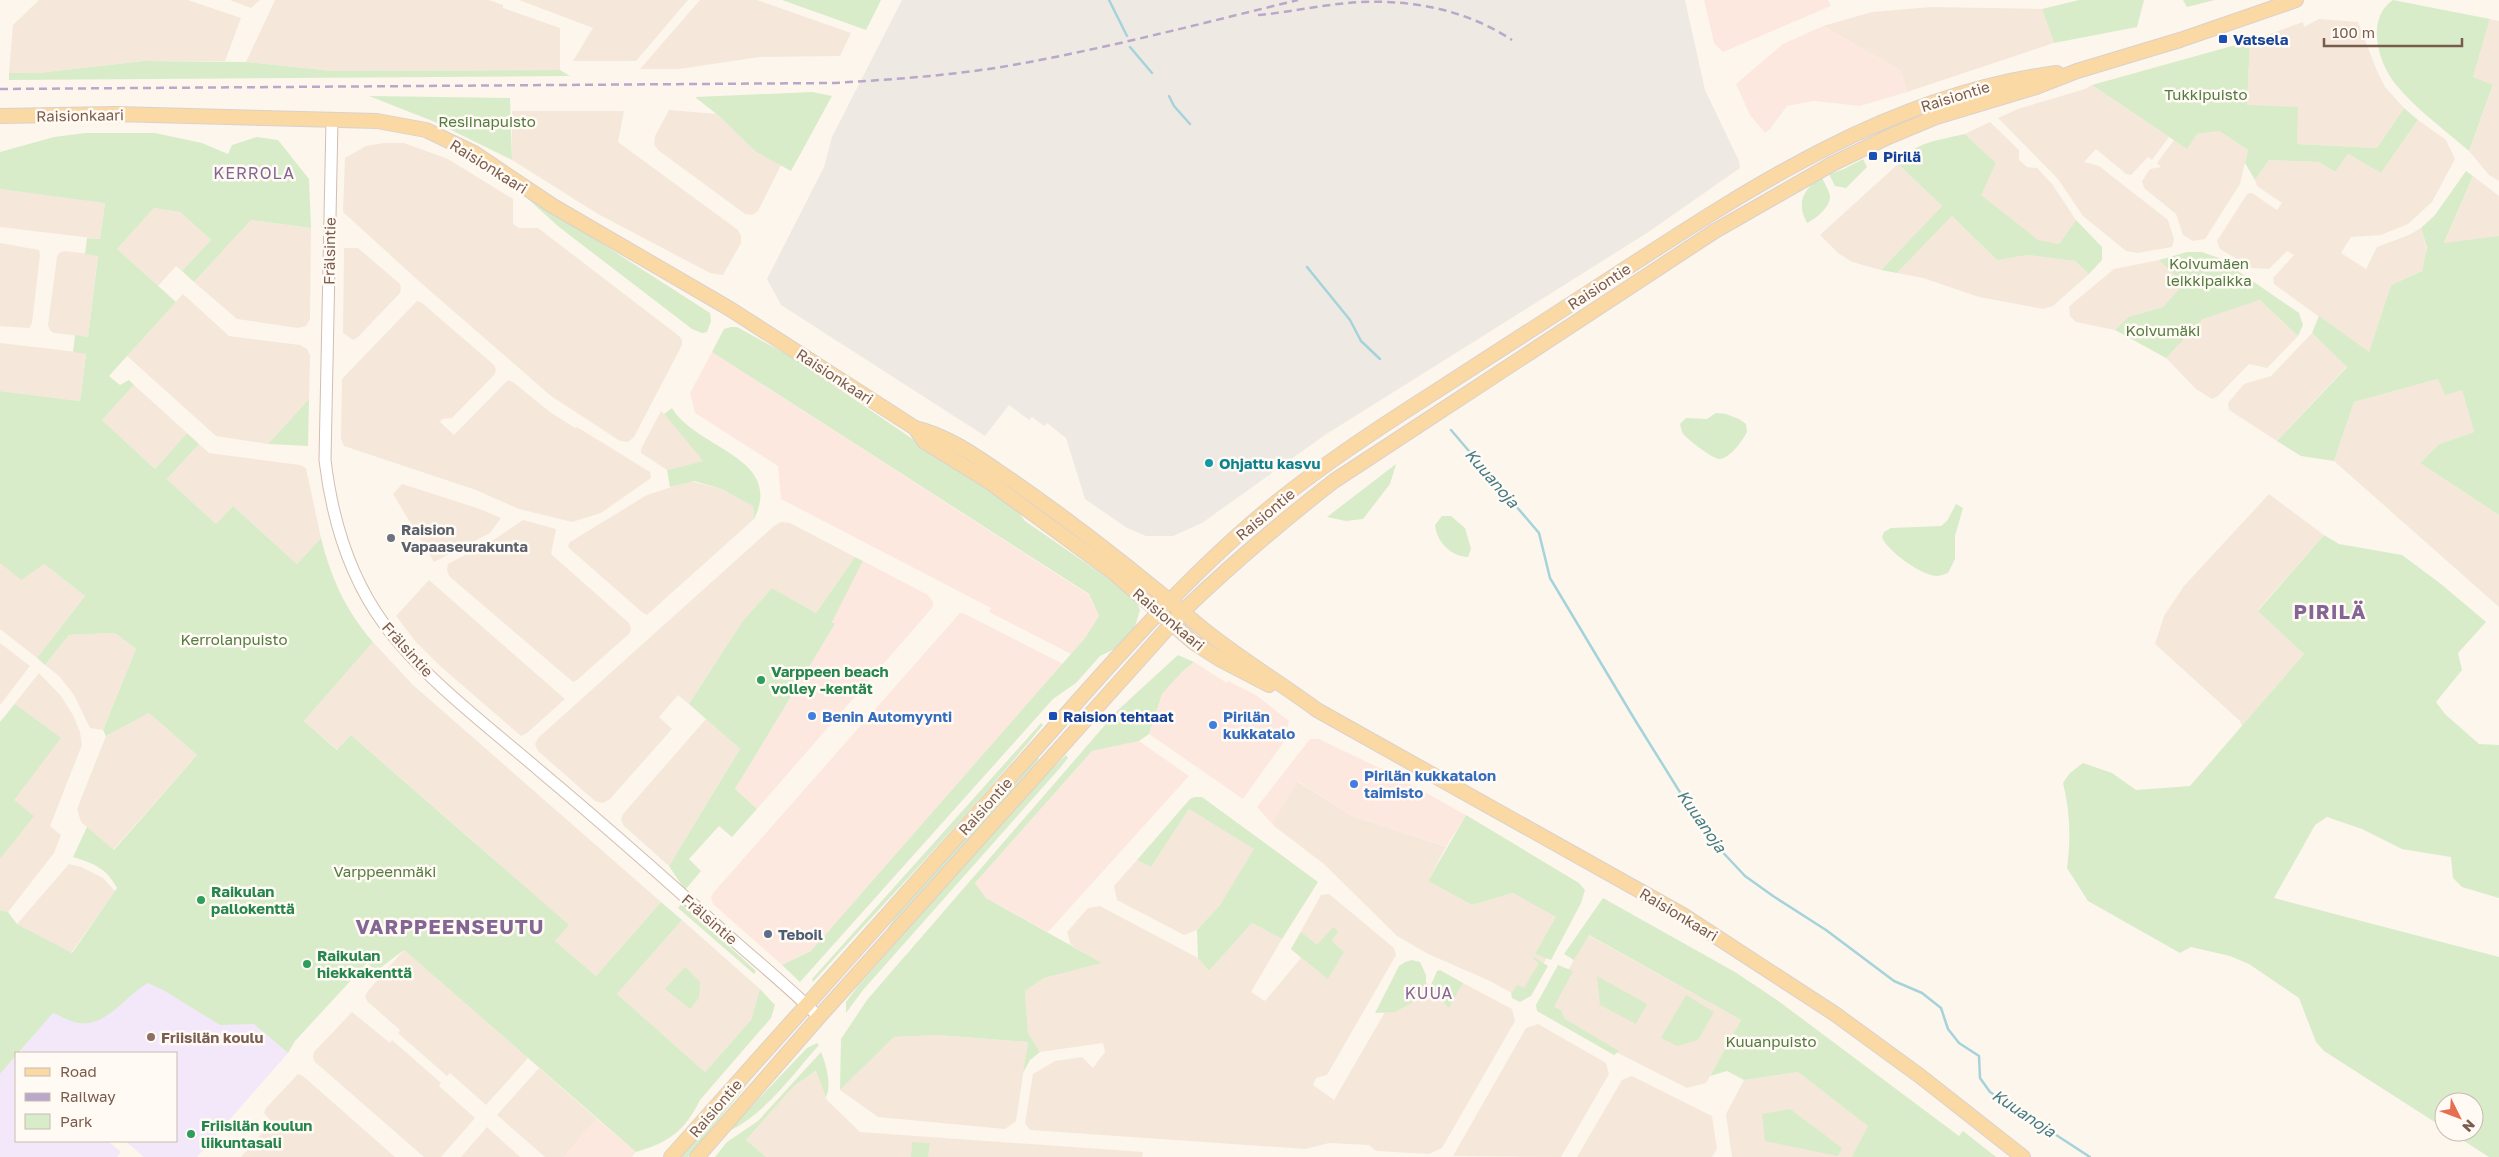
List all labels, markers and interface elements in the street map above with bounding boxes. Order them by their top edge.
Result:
scale bar [2324,15,2462,47]
text: 100 m [2332,23,2375,41]
place label: Vatsela [2233,30,2289,48]
marker: Vatsela [2217,33,2229,45]
street label: Raisiontie [1918,77,1992,115]
park label: Tukkipuisto [2164,85,2248,103]
street label: Raisionkaari [36,105,124,125]
park label: Resiinapuisto [438,112,536,130]
street label: Raisionkaari [447,135,531,197]
place label: Pirilä [1883,147,1921,165]
marker: Pirilä [1867,150,1879,162]
district label: KERROLA [213,163,295,183]
street label: Frälsintie [319,217,339,285]
park label: Koivumäen leikkipaikka [2166,254,2252,289]
street label: Raisiontie [1564,259,1634,313]
park label: Koivumäki [2126,321,2200,339]
street label: Raisionkaari [793,345,877,407]
water label: Kuuanoja [1461,444,1524,512]
place label: Ohjattu kasvu [1219,454,1320,472]
marker: Ohjattu kasvu [1203,457,1215,469]
street label: Raisiontie [1232,484,1298,544]
place label: Raision Vapaaseurakunta [401,520,528,555]
marker: Raision Vapaaseurakunta [385,532,397,544]
street label: Raisionkaari [1130,584,1208,654]
district label: PIRILÄ [2294,599,2366,623]
street label: Frälsintie [379,618,438,680]
park label: Kerrolanpuisto [180,630,288,648]
place label: Varppeen beach volley -kentät [771,662,889,697]
marker: Varppeen beach volley -kentät [755,674,767,686]
place label: Benin Automyynti [822,707,952,725]
place label: Raision tehtaat [1063,707,1174,725]
place label: Pirilän kukkatalo [1223,707,1295,742]
marker: Benin Automyynti [806,710,818,722]
marker: Raision tehtaat [1047,710,1059,722]
marker: Pirilän kukkatalo [1207,719,1219,731]
place label: Pirilän kukkatalon taimisto [1364,766,1496,801]
street label: Raisiontie [954,773,1016,839]
marker: Pirilän kukkatalon taimisto [1348,778,1360,790]
water label: Kuuanoja [1673,786,1731,857]
park label: Varppeenmäki [334,862,436,880]
place label: Raikulan pallokenttä [211,882,295,917]
street label: Raisionkaari [1637,884,1721,944]
street label: Frälsintie [679,890,742,948]
marker: Raikulan pallokenttä [195,894,207,906]
district label: VARPPEENSEUTU [356,914,544,938]
place label: Teboil [778,925,823,943]
marker: Teboil [762,928,774,940]
place label: Raikulan hiekkakenttä [317,946,412,981]
marker: Raikulan hiekkakenttä [301,958,313,970]
district label: KUUA [1405,983,1453,1003]
place label: Friisilän koulu [161,1028,263,1046]
marker: Friisilän koulu [145,1031,157,1043]
park label: Kuuanpuisto [1725,1032,1817,1050]
legend [15,1052,178,1142]
text: Road [60,1062,97,1080]
street label: Raisiontie [685,1075,745,1141]
water label: Kuuanoja [1989,1085,2060,1142]
text: Railway [60,1087,116,1105]
north arrow [2434,1092,2484,1142]
text: Park [60,1112,93,1130]
place label: Friisilän koulun liikuntasali [201,1116,312,1151]
text: N [2459,1116,2479,1136]
marker: Friisilän koulun liikuntasali [185,1128,197,1140]

